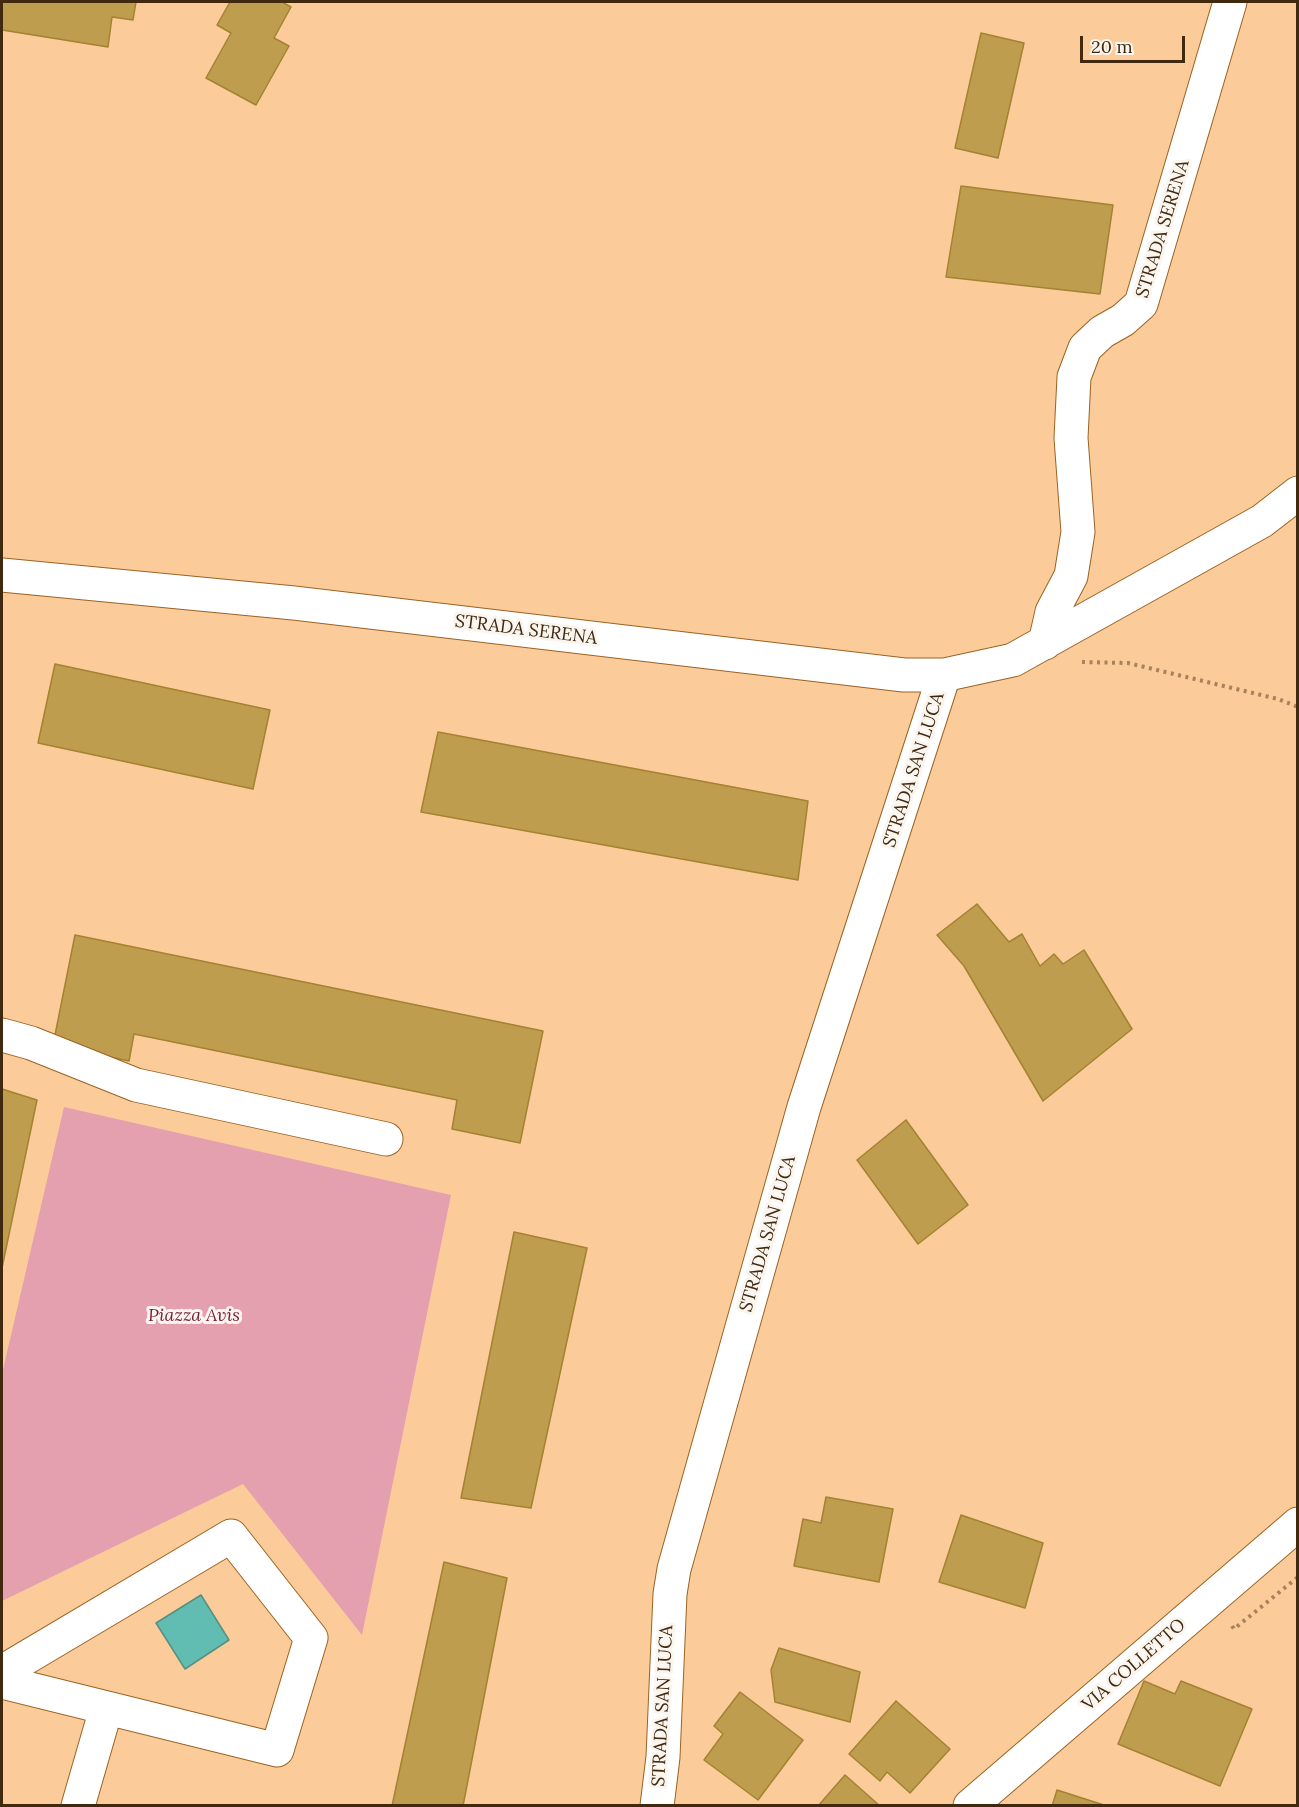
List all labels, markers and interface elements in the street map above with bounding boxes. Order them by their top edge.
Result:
scale bar [1083,24,1188,62]
text: 20 m [1091,35,1133,58]
street label: STRADA SERENA [1132,157,1194,301]
street label: STRADA SERENA [454,611,598,649]
street label: STRADA SAN LUCA [879,690,949,850]
street label: STRADA SAN LUCA [735,1153,801,1315]
park label: Piazza Avis [148,1305,240,1327]
street label: VIA COLLETTO [1078,1614,1190,1716]
street label: STRADA SAN LUCA [648,1625,678,1787]

